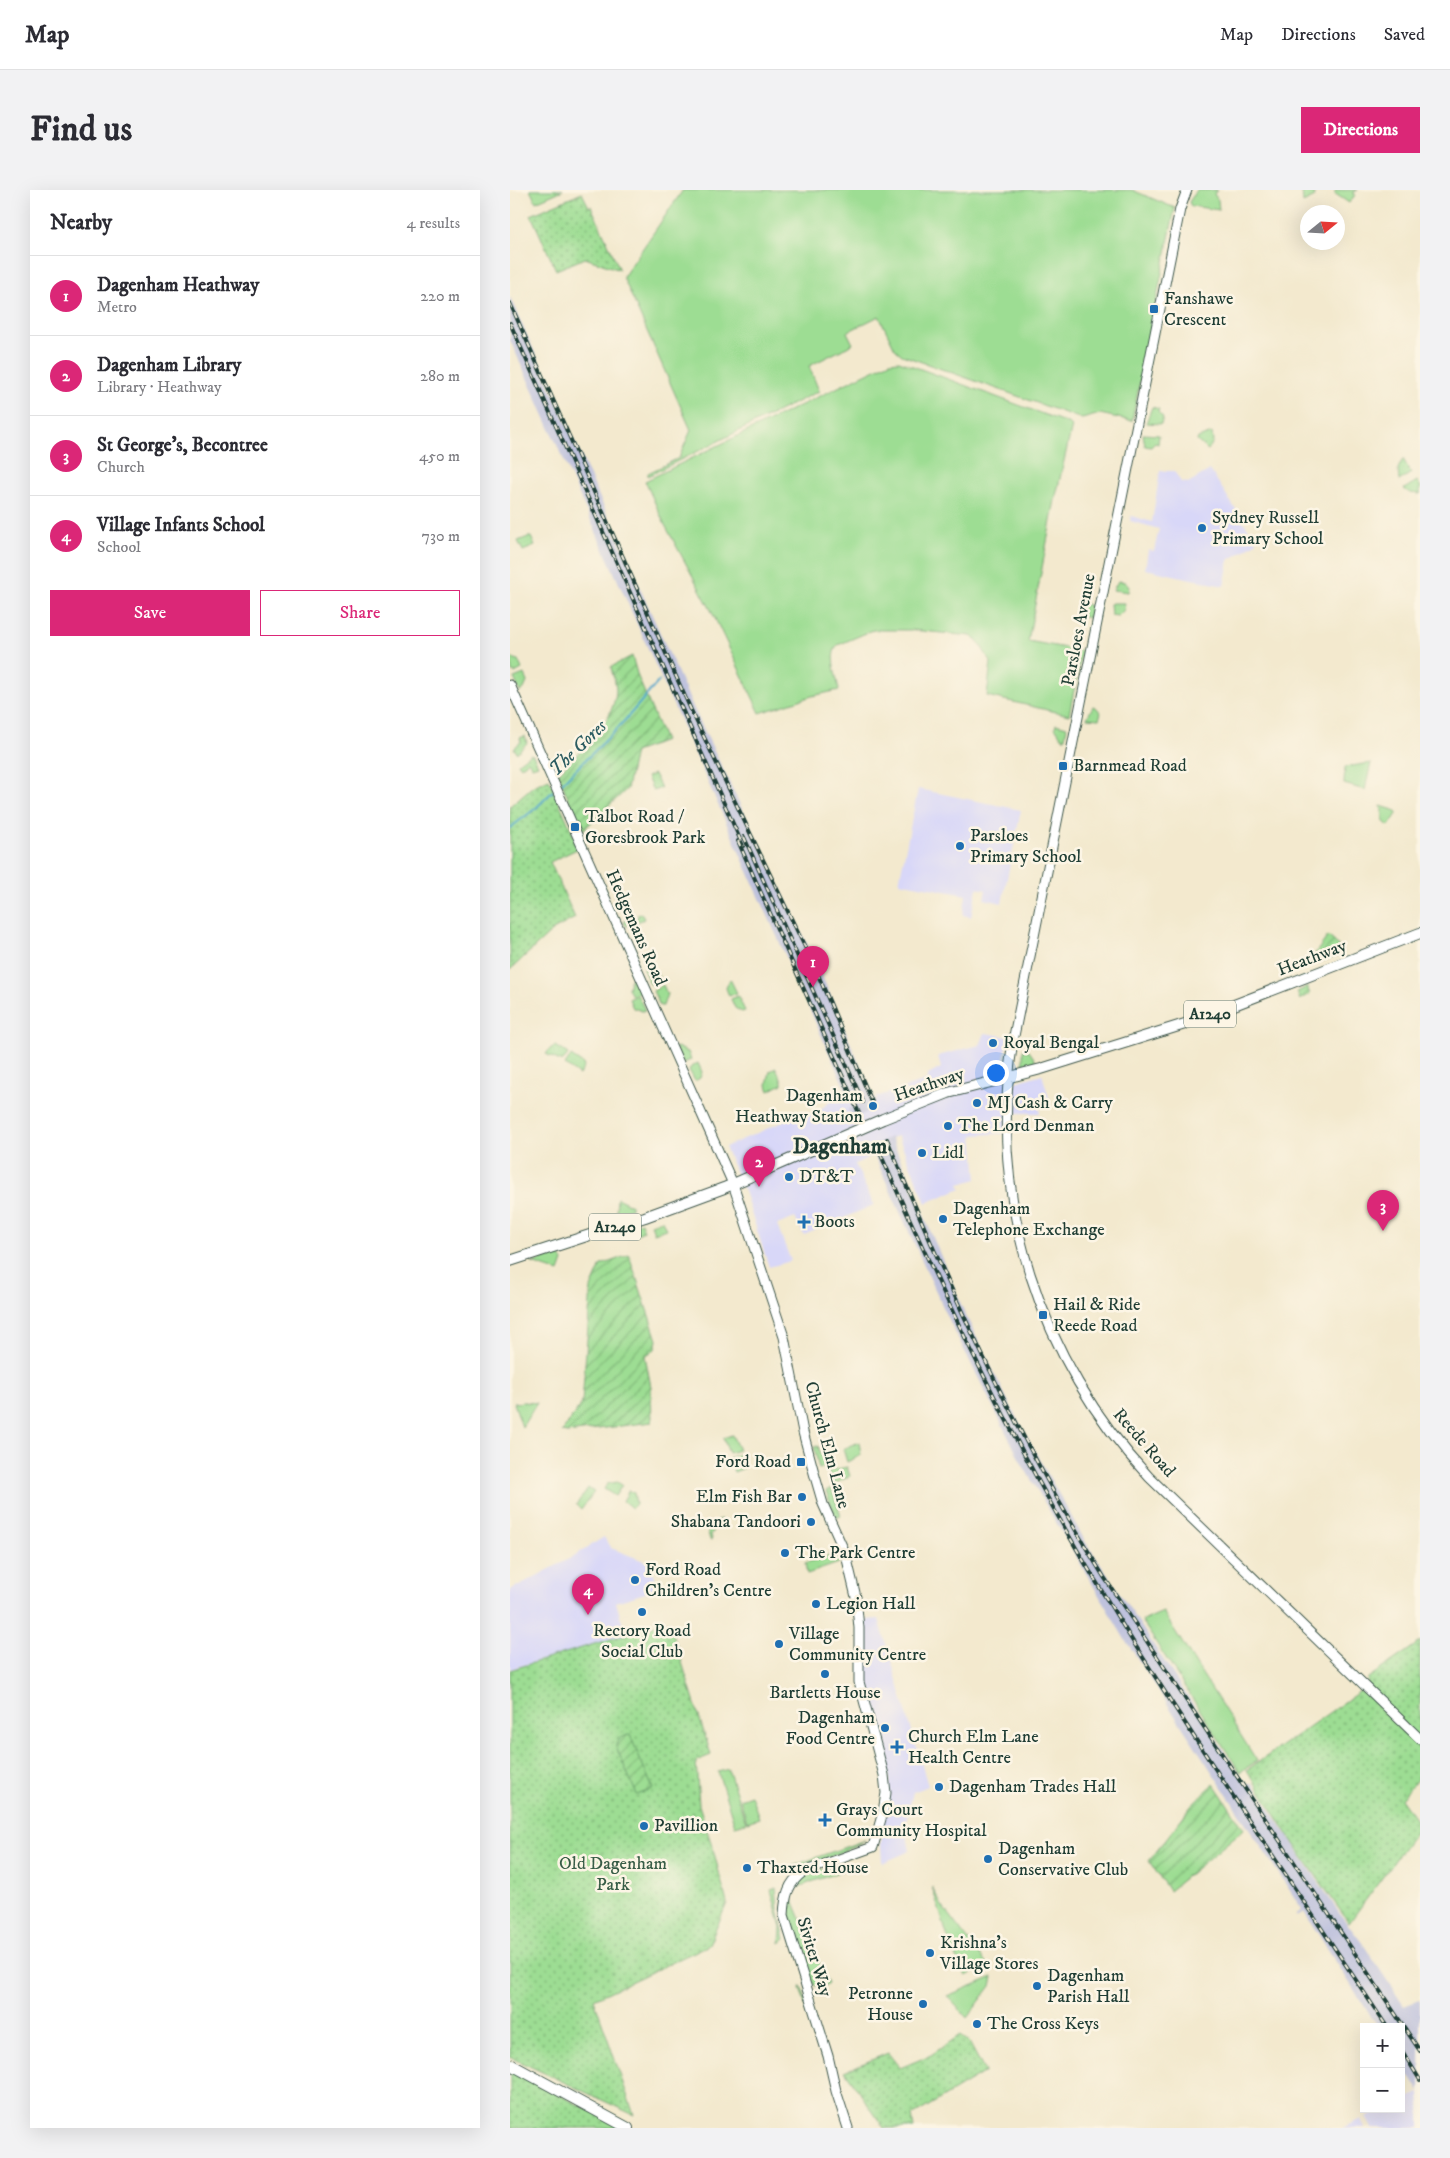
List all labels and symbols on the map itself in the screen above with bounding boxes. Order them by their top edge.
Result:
north arrow [1300,205,1345,250]
place label: Fanshawe Crescent [1164,288,1234,331]
marker: Fanshawe Crescent [1148,303,1160,315]
place label: Sydney Russell Primary School [1212,507,1324,550]
marker: Sydney Russell Primary School [1196,522,1208,534]
street label: Parsloes Avenue [1057,572,1101,688]
water label: The Gores [544,714,613,781]
place label: Barnmead Road [1073,755,1187,777]
marker: Barnmead Road [1057,760,1069,772]
place label: Talbot Road / Goresbrook Park [585,806,705,849]
marker: Talbot Road / Goresbrook Park [569,821,581,833]
place label: Parsloes Primary School [970,825,1082,868]
marker: Parsloes Primary School [954,840,966,852]
street label: Hedgemans Road [600,866,672,990]
street label: Heathway [1274,935,1350,981]
pin: 1 [797,946,829,987]
road number: A1240 [1184,1001,1236,1028]
place label: Royal Bengal [1003,1032,1100,1054]
marker: Royal Bengal [987,1037,999,1049]
your location [983,1060,1009,1086]
street label: Heathway [891,1063,967,1107]
place label: Dagenham Heathway Station [735,1085,864,1128]
place label: MJ Cash & Carry [987,1092,1113,1114]
marker: MJ Cash & Carry [971,1097,983,1109]
marker: Dagenham Heathway Station [867,1100,879,1112]
place label: The Lord Denman [958,1115,1095,1137]
marker: The Lord Denman [942,1120,954,1132]
district label: Dagenham [793,1133,888,1160]
place label: Lidl [932,1142,965,1164]
pin: 2 [743,1146,775,1187]
marker: Lidl [916,1147,928,1159]
place label: DT&T [799,1166,854,1188]
marker: DT&T [783,1171,795,1183]
pin: 3 [1367,1190,1399,1231]
place label: Dagenham Telephone Exchange [953,1198,1105,1241]
place label: Boots [814,1211,855,1233]
marker: Dagenham Telephone Exchange [937,1213,949,1225]
road number: A1240 [589,1214,641,1240]
marker: Boots [798,1216,810,1228]
place label: Hail & Ride Reede Road [1053,1294,1140,1337]
marker: Hail & Ride Reede Road [1037,1309,1049,1321]
street label: Church Elm Lane [799,1379,855,1511]
street label: Reede Road [1108,1404,1180,1482]
place label: Ford Road [715,1451,791,1473]
marker: Ford Road [795,1456,807,1468]
place label: Elm Fish Bar [696,1486,792,1508]
marker: Elm Fish Bar [796,1491,808,1503]
place label: Shabana Tandoori [671,1511,801,1533]
marker: Shabana Tandoori [805,1516,817,1528]
place label: The Park Centre [795,1542,915,1564]
marker: The Park Centre [779,1547,791,1559]
place label: Ford Road Children's Centre [645,1559,772,1602]
pin: 4 [572,1574,604,1615]
marker: Ford Road Children's Centre [629,1574,641,1586]
place label: Legion Hall [826,1593,916,1615]
marker: Legion Hall [810,1598,822,1610]
marker: Rectory Road Social Club [636,1606,648,1618]
place label: Rectory Road Social Club [593,1620,691,1663]
place label: Village Community Centre [788,1623,926,1666]
marker: Village Community Centre [773,1638,785,1650]
marker: Bartletts House [819,1668,831,1680]
place label: Bartletts House [769,1682,881,1704]
place label: Dagenham Food Centre [786,1707,875,1750]
marker: Dagenham Food Centre [879,1722,891,1734]
place label: Church Elm Lane Health Centre [908,1726,1039,1769]
marker: Church Elm Lane Health Centre [890,1740,904,1754]
place label: Dagenham Trades Hall [949,1776,1117,1798]
marker: Dagenham Trades Hall [933,1781,945,1793]
place label: Grays Court Community Hospital [836,1799,987,1842]
marker: Grays Court Community Hospital [818,1813,832,1827]
place label: Pavillion [654,1815,719,1837]
marker: Pavillion [638,1820,650,1832]
place label: Dagenham Conservative Club [998,1838,1128,1881]
park label: Old Dagenham Park [559,1853,667,1896]
marker: Dagenham Conservative Club [982,1853,994,1865]
place label: Thaxted House [757,1857,868,1879]
marker: Thaxted House [741,1862,753,1874]
street label: Siviter Way [792,1915,837,2000]
place label: Krishna's Village Stores [939,1932,1039,1975]
marker: Krishna's Village Stores [924,1947,936,1959]
place label: Dagenham Parish Hall [1047,1965,1130,2008]
marker: Dagenham Parish Hall [1031,1980,1043,1992]
place label: Petronne House [848,1983,913,2026]
marker: Petronne House [917,1998,929,2010]
place label: The Cross Keys [987,2013,1099,2035]
marker: The Cross Keys [971,2018,983,2030]

